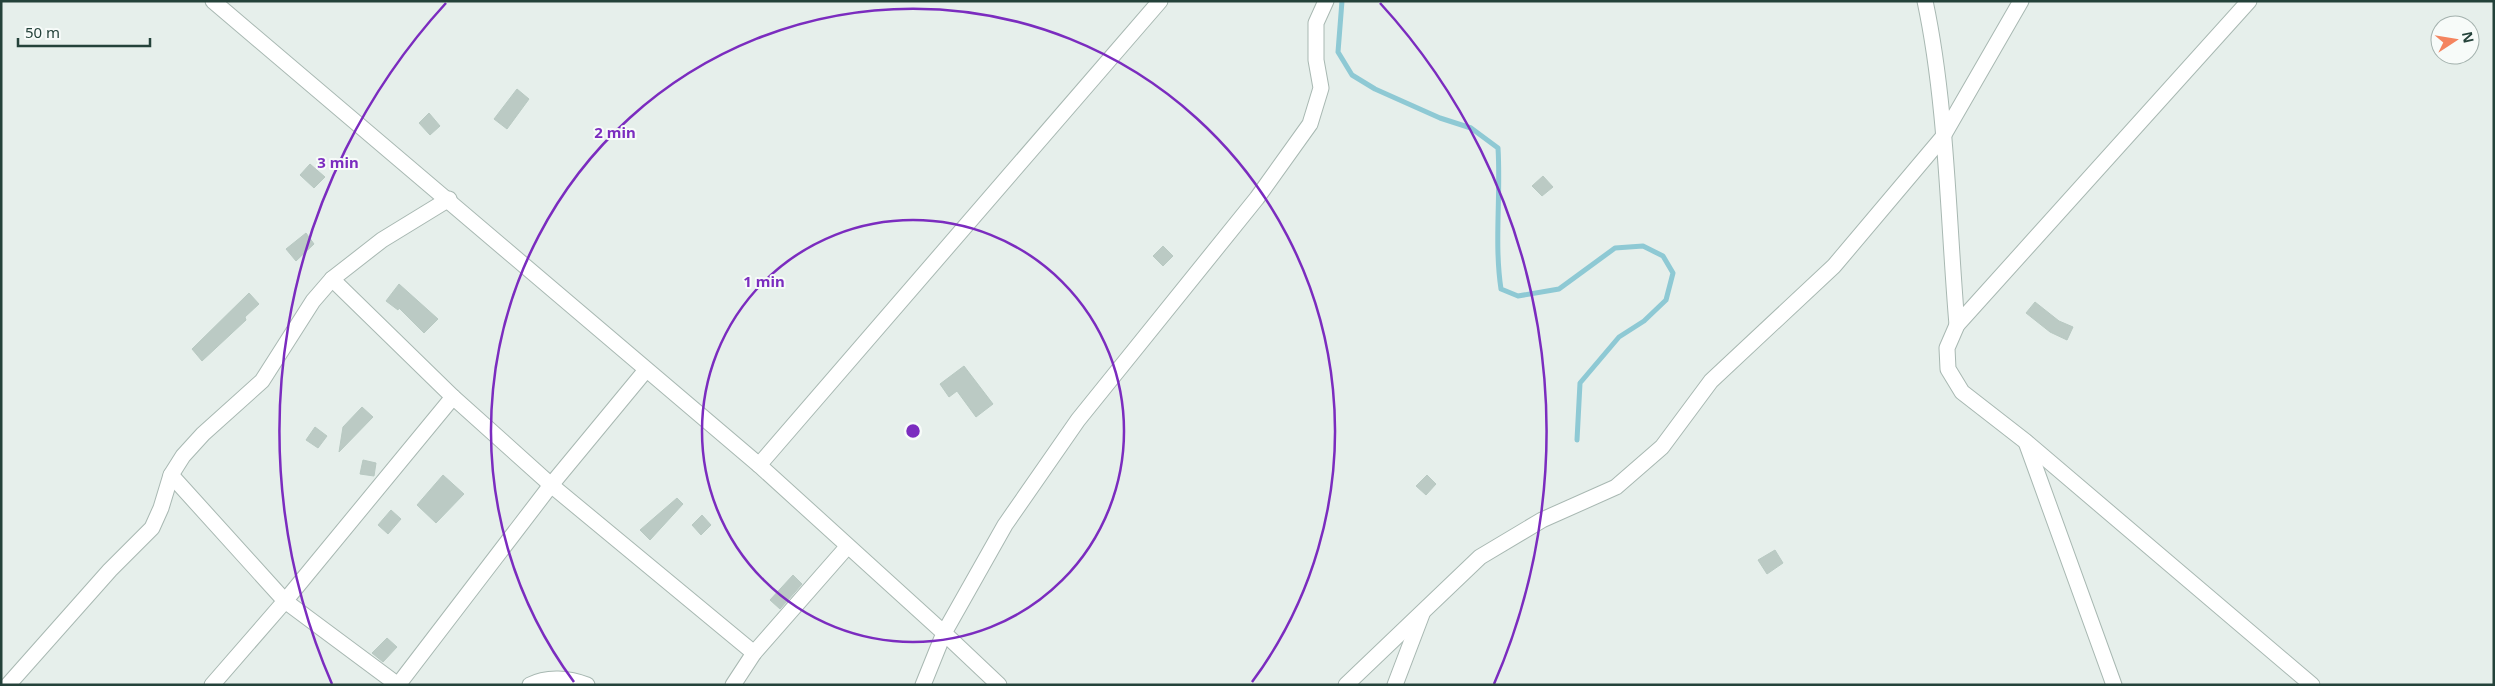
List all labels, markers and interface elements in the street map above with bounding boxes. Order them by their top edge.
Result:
scale bar [18,15,150,47]
north arrow [2430,15,2480,65]
text: 50 m [25,22,60,42]
text: N [2458,30,2479,45]
text: 2 min [594,122,636,142]
text: 3 min [317,152,359,172]
text: 1 min [743,271,785,291]
centre of rings [904,422,922,440]

